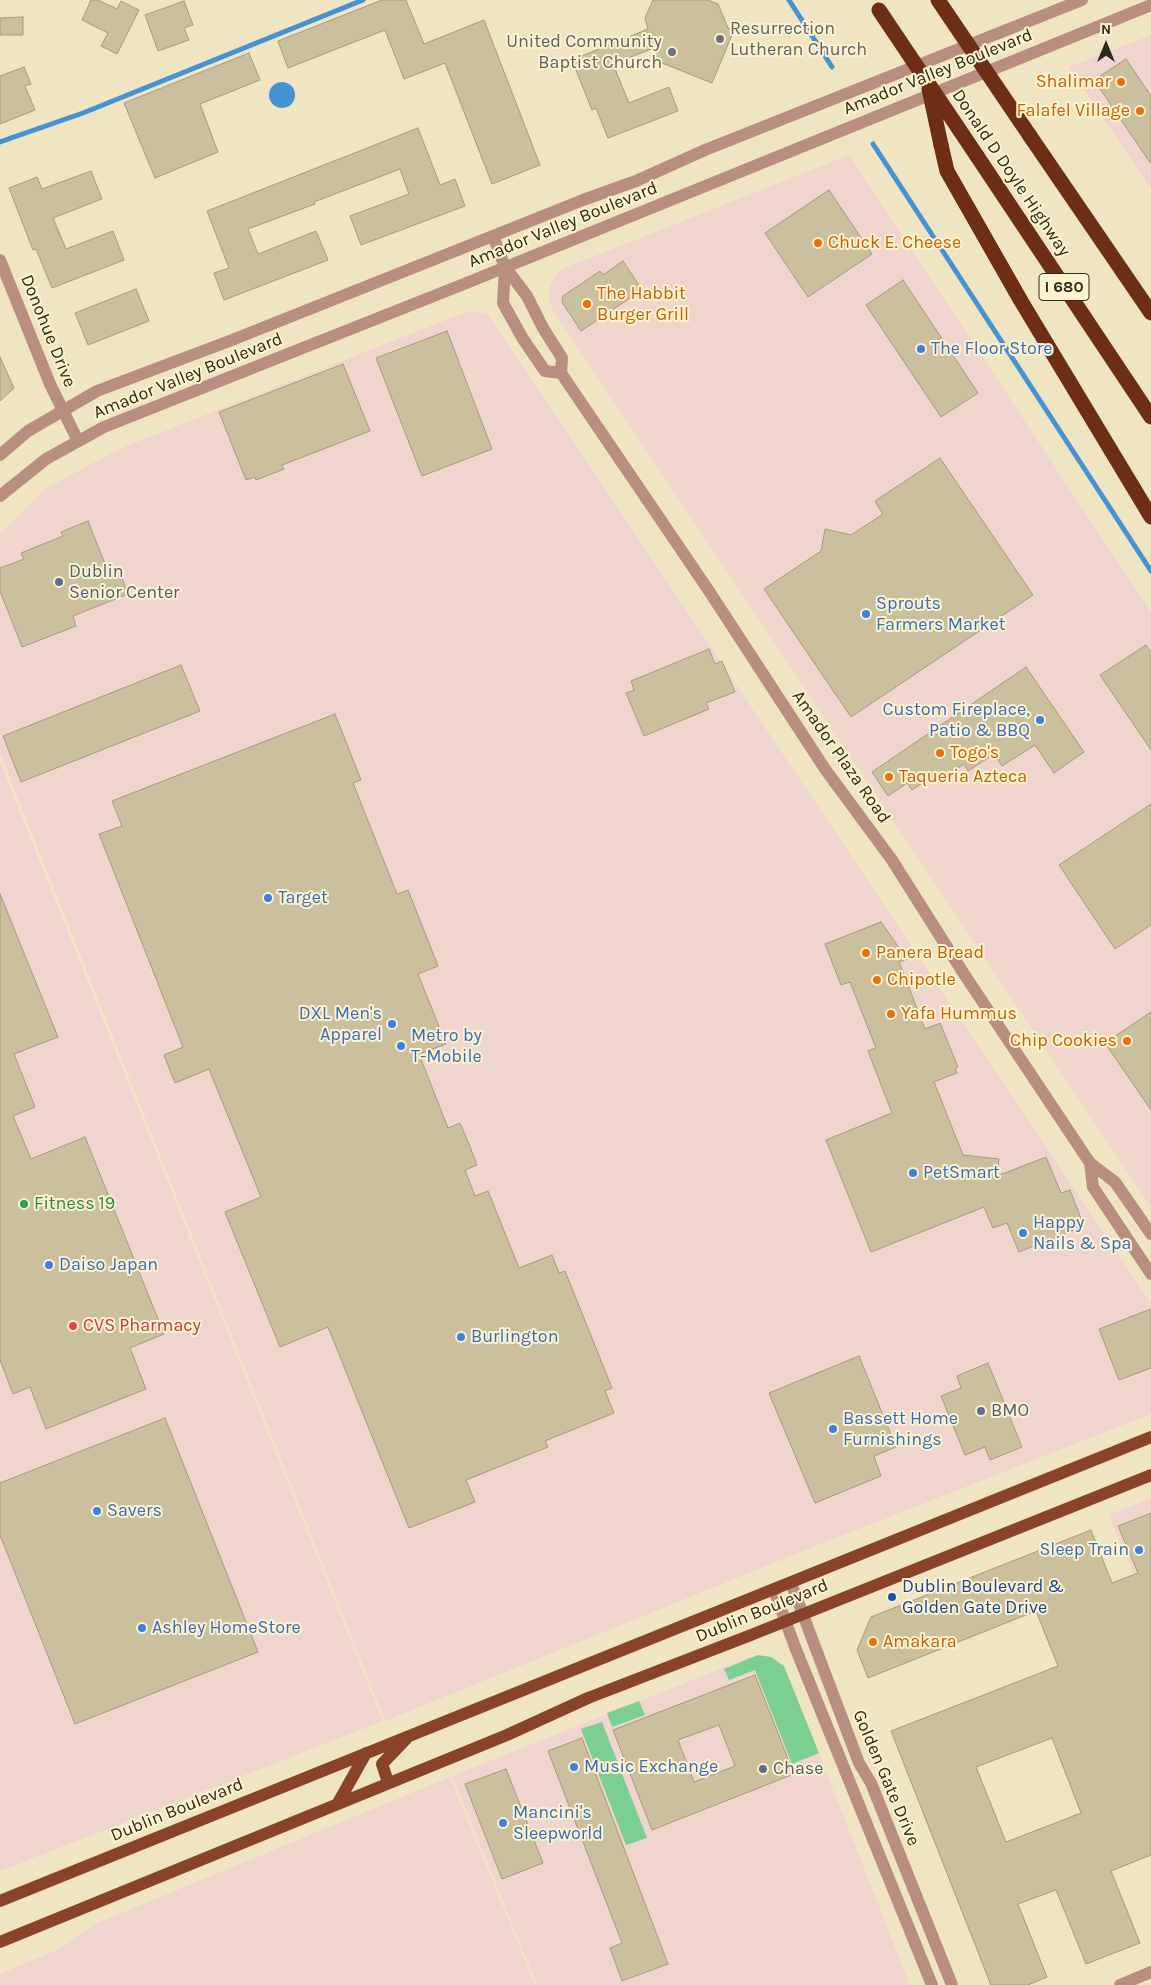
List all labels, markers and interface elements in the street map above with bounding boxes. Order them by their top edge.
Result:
place label: Resurrection Lutheran Church [730,18,867,60]
north arrow [1081,20,1131,70]
text: N [1101,21,1111,38]
street label: Amador Valley Boulevard [840,24,1036,120]
place label: United Community Baptist Church [506,31,662,74]
marker: Resurrection Lutheran Church [714,33,726,45]
marker: United Community Baptist Church [666,46,678,58]
place label: Shalimar [1036,71,1111,93]
marker: Shalimar [1115,76,1127,88]
street label: Donald D Doyle Highway [947,85,1075,261]
place label: Falafel Village [1017,100,1130,122]
marker: Falafel Village [1134,105,1146,117]
street label: Amador Valley Boulevard [465,177,661,273]
place label: Chuck E. Cheese [828,232,961,254]
marker: Chuck E. Cheese [812,237,824,249]
street label: Donohue Drive [16,271,80,391]
road number: I 680 [1039,274,1089,300]
place label: The Habbit Burger Grill [597,283,689,326]
marker: The Habbit Burger Grill [581,298,593,310]
street label: Amador Valley Boulevard [90,328,286,424]
place label: The Floor Store [931,338,1053,360]
marker: The Floor Store [915,343,927,355]
place label: Dublin Senior Center [69,561,180,604]
marker: Dublin Senior Center [53,576,65,588]
place label: Sprouts Farmers Market [876,593,1006,636]
marker: Sprouts Farmers Market [860,608,872,620]
street label: Amador Plaza Road [787,686,895,828]
place label: Custom Fireplace, Patio & BBQ [883,699,1030,742]
marker: Custom Fireplace, Patio & BBQ [1034,714,1046,726]
place label: Togo's [950,742,999,764]
marker: Togo's [934,747,946,759]
place label: Taqueria Azteca [899,766,1027,788]
marker: Taqueria Azteca [883,771,895,783]
place label: Target [278,887,328,909]
marker: Target [262,892,274,904]
place label: Panera Bread [876,942,984,964]
marker: Panera Bread [860,947,872,959]
place label: Chipotle [887,969,956,991]
marker: Chipotle [871,974,883,986]
place label: DXL Men's Apparel [299,1003,382,1046]
place label: Yafa Hummus [901,1003,1017,1025]
marker: Yafa Hummus [885,1008,897,1020]
marker: DXL Men's Apparel [386,1018,398,1030]
place label: Metro by T-Mobile [411,1025,482,1068]
place label: Chip Cookies [1010,1030,1117,1052]
marker: Chip Cookies [1121,1035,1133,1047]
marker: Metro by T-Mobile [395,1040,407,1052]
place label: PetSmart [923,1162,1000,1184]
marker: PetSmart [907,1167,919,1179]
place label: Fitness 19 [34,1193,115,1215]
marker: Fitness 19 [18,1198,30,1210]
place label: Happy Nails & Spa [1033,1212,1131,1254]
marker: Happy Nails & Spa [1017,1227,1029,1239]
place label: Daiso Japan [59,1254,158,1276]
marker: Daiso Japan [43,1259,55,1271]
place label: CVS Pharmacy [83,1315,201,1337]
marker: CVS Pharmacy [67,1320,79,1332]
place label: Burlington [471,1326,558,1348]
marker: Burlington [455,1331,467,1343]
place label: BMO [991,1400,1029,1422]
marker: BMO [975,1405,987,1417]
place label: Bassett Home Furnishings [843,1408,958,1450]
marker: Bassett Home Furnishings [827,1423,839,1435]
place label: Savers [107,1500,162,1522]
marker: Savers [91,1505,103,1517]
place label: Sleep Train [1039,1539,1129,1561]
marker: Sleep Train [1133,1544,1145,1556]
street label: Dublin Boulevard [692,1575,832,1647]
place label: Dublin Boulevard & Golden Gate Drive [902,1576,1064,1618]
marker: Dublin Boulevard & Golden Gate Drive [886,1591,898,1603]
place label: Ashley HomeStore [152,1617,301,1639]
marker: Ashley HomeStore [136,1622,148,1634]
place label: Amakara [883,1631,957,1653]
marker: Amakara [867,1636,879,1648]
street label: Golden Gate Drive [848,1707,924,1849]
place label: Music Exchange [584,1756,718,1778]
place label: Chase [773,1758,824,1780]
marker: Music Exchange [568,1761,580,1773]
marker: Chase [757,1763,769,1775]
street label: Dublin Boulevard [107,1774,247,1846]
place label: Mancini's Sleepworld [513,1802,603,1845]
marker: Mancini's Sleepworld [497,1817,509,1829]

